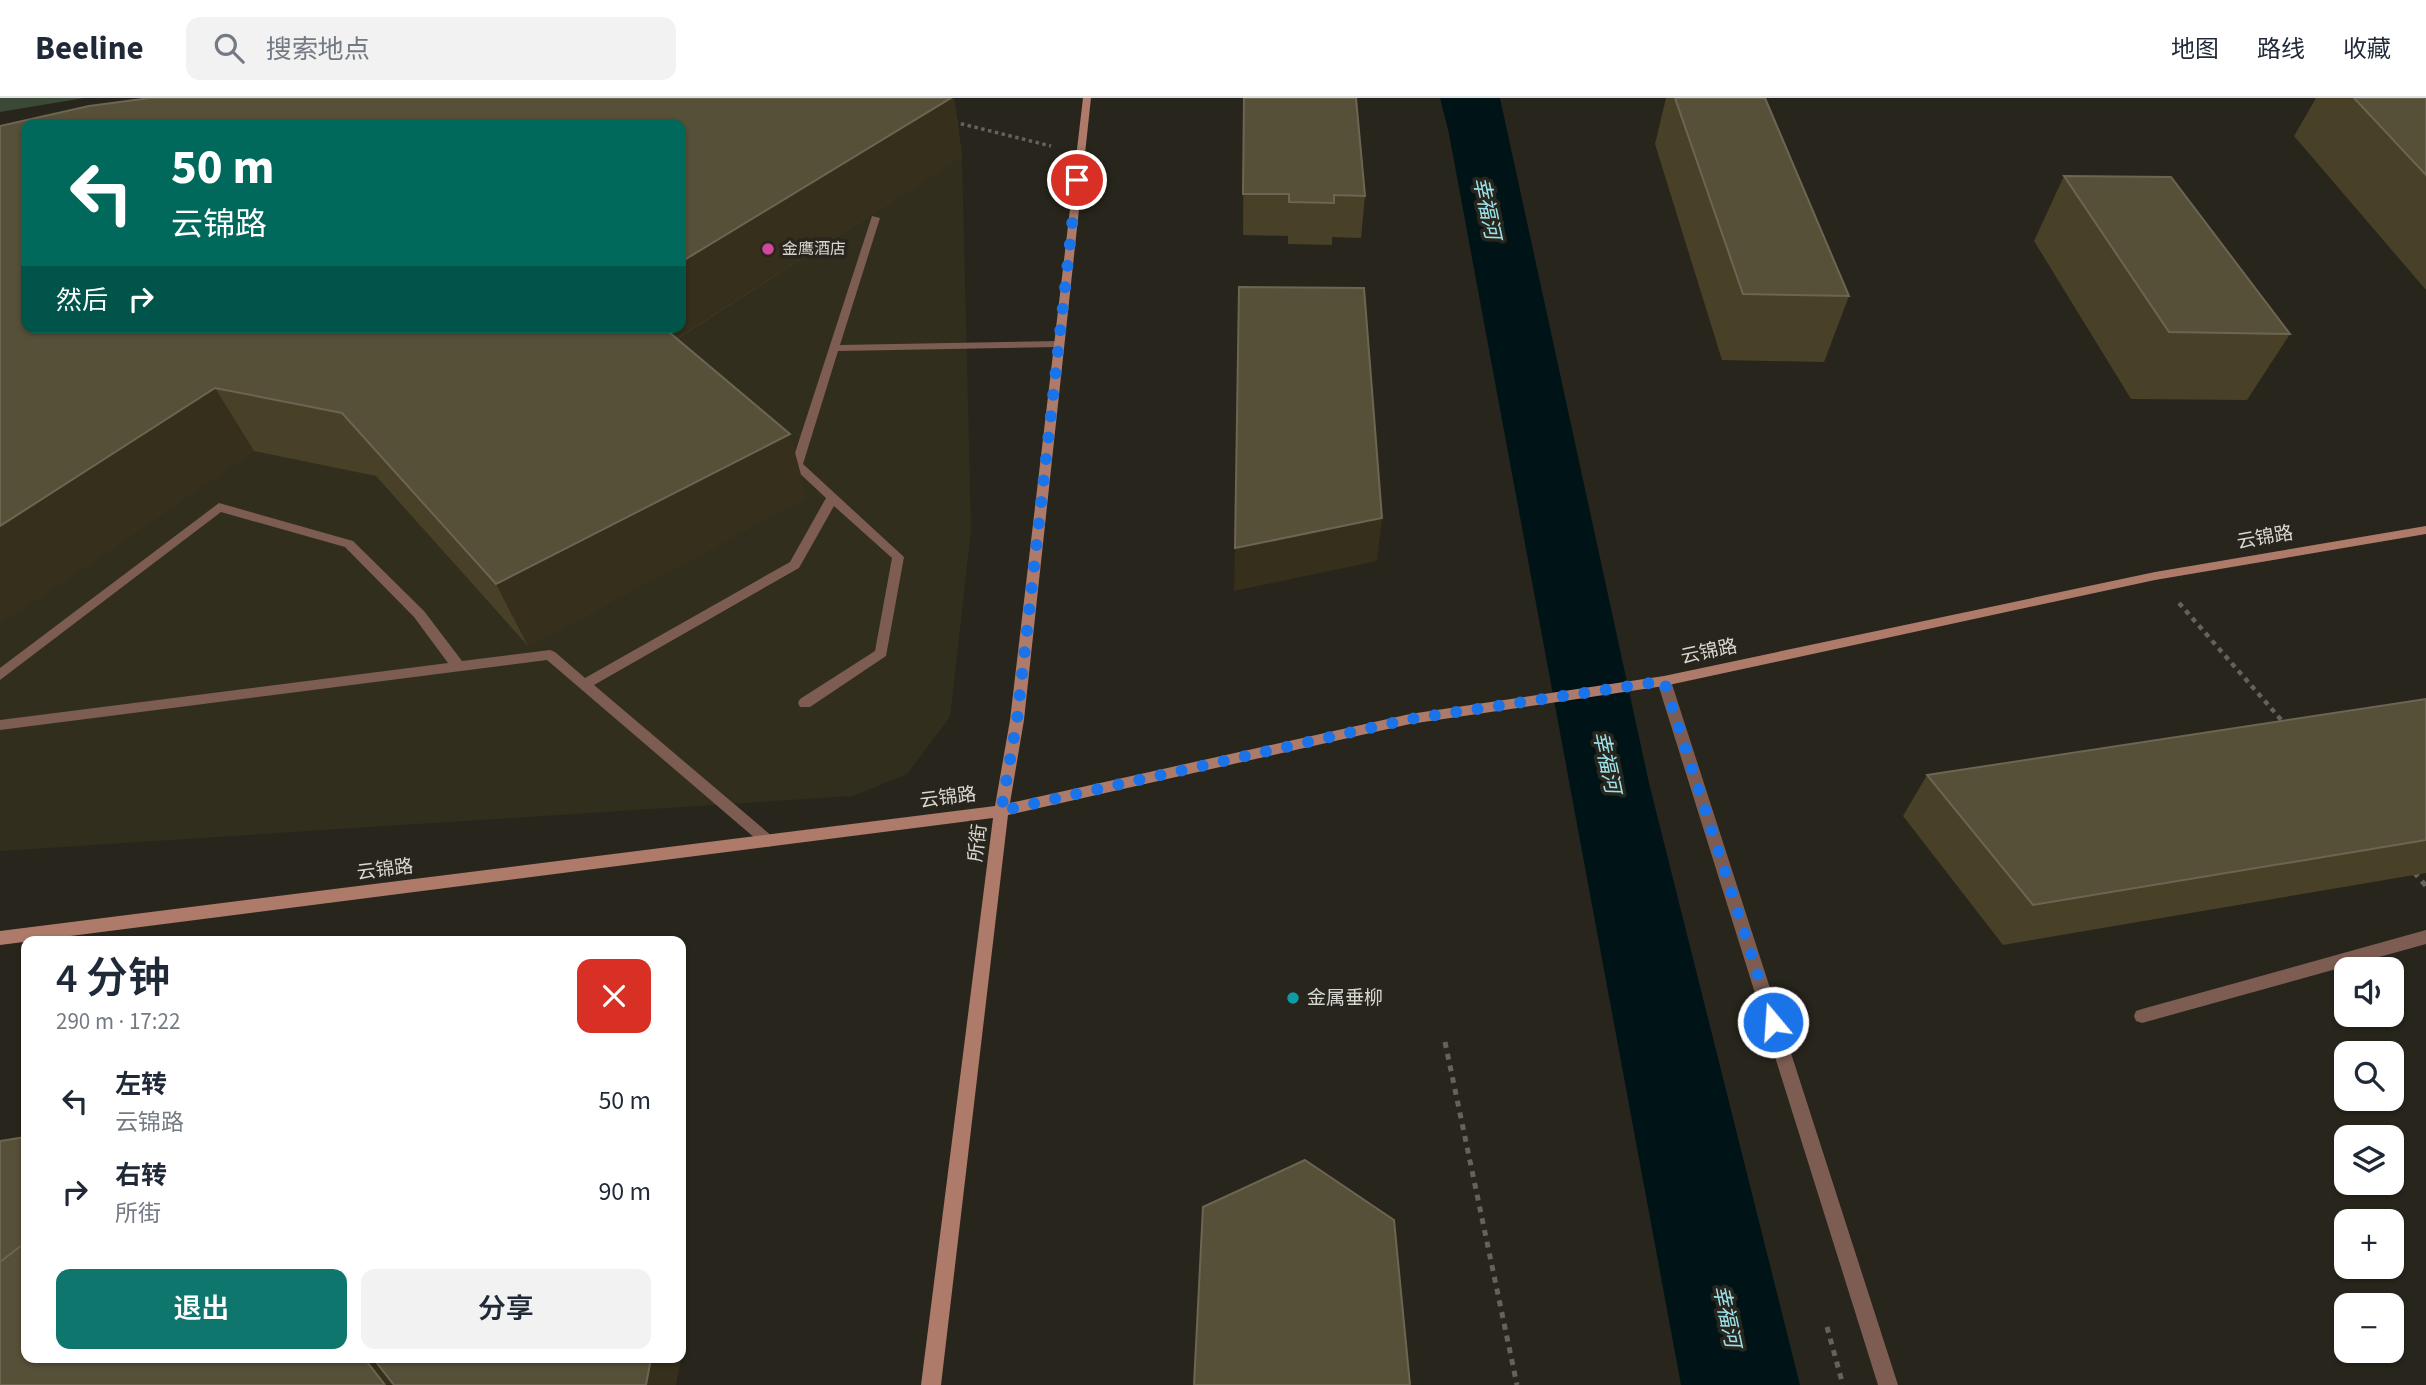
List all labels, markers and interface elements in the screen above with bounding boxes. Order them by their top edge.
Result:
search box [186,17,676,80]
text: Beeline [35,25,144,72]
icon: search [210,29,248,67]
text: 搜索地点 [266,31,370,68]
text: 地图 [2171,32,2219,67]
text: 路线 [2257,32,2305,67]
text: 收藏 [2343,32,2391,67]
text: 50 m [171,133,275,203]
icon: left [56,147,147,238]
pin [1047,150,1107,210]
icon: arrive [1058,161,1096,199]
water label: 幸福河 [1466,174,1509,246]
text: 云锦路 [171,202,267,248]
place label: 金鹰酒店 [782,238,846,260]
marker: 金鹰酒店 [760,241,776,257]
icon: right [122,280,160,318]
text: 然后 [56,282,108,319]
street label: 云锦路 [2235,520,2295,556]
street label: 云锦路 [1678,633,1740,671]
water label: 幸福河 [1586,728,1629,800]
street label: 云锦路 [918,781,978,815]
street label: 所街 [962,822,994,864]
street label: 云锦路 [355,853,415,887]
text: 4 分钟 [56,949,170,1009]
map controls [2334,957,2404,1363]
button: sound [2334,957,2404,1027]
button: close [577,959,651,1033]
place label: 金属垂柳 [1307,985,1383,1012]
position arrow [1736,985,1810,1059]
marker: 金属垂柳 [1285,990,1301,1006]
text: 290 m · 17:22 [56,1005,180,1038]
button: search [2334,1041,2404,1111]
text: 左转 [115,1066,167,1103]
icon: left [56,1082,94,1120]
text: 50 m [598,1082,651,1119]
text: 云锦路 [115,1106,184,1139]
button: layers [2334,1125,2404,1195]
text: 右转 [115,1157,167,1194]
icon: right [56,1173,94,1211]
text: 90 m [598,1173,651,1210]
text: 所街 [115,1197,161,1230]
button: + [2334,1209,2404,1279]
button: 退出 [56,1269,347,1349]
button: 分享 [361,1269,651,1349]
water label: 幸福河 [1706,1282,1749,1354]
button: − [2334,1293,2404,1363]

